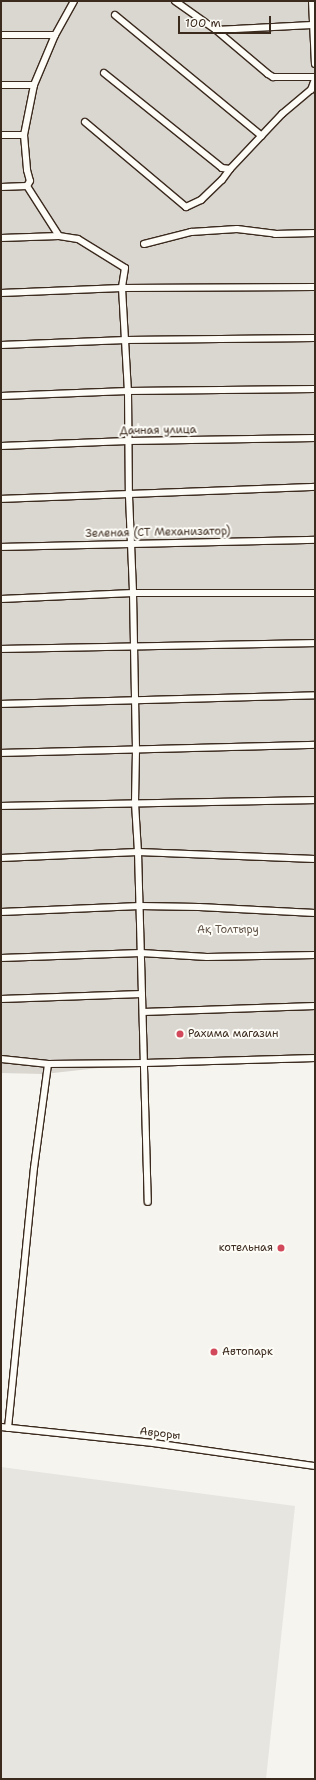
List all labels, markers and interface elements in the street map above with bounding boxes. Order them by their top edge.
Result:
scale bar [180,8,273,34]
text: 100 m [185,15,221,31]
street label: Дачная улица [119,424,197,438]
street label: Зеленая (СТ Механизатор) [85,525,231,541]
park label: Ақ Толтыру [197,923,259,937]
place label: Рахима магазин [188,1027,278,1041]
marker: Рахима магазин [175,1029,185,1039]
place label: котельная [219,1241,273,1255]
marker: котельная [276,1243,286,1253]
place label: Автопарк [222,1345,273,1359]
marker: Автопарк [209,1347,219,1357]
street label: Авроры [139,1425,181,1443]

